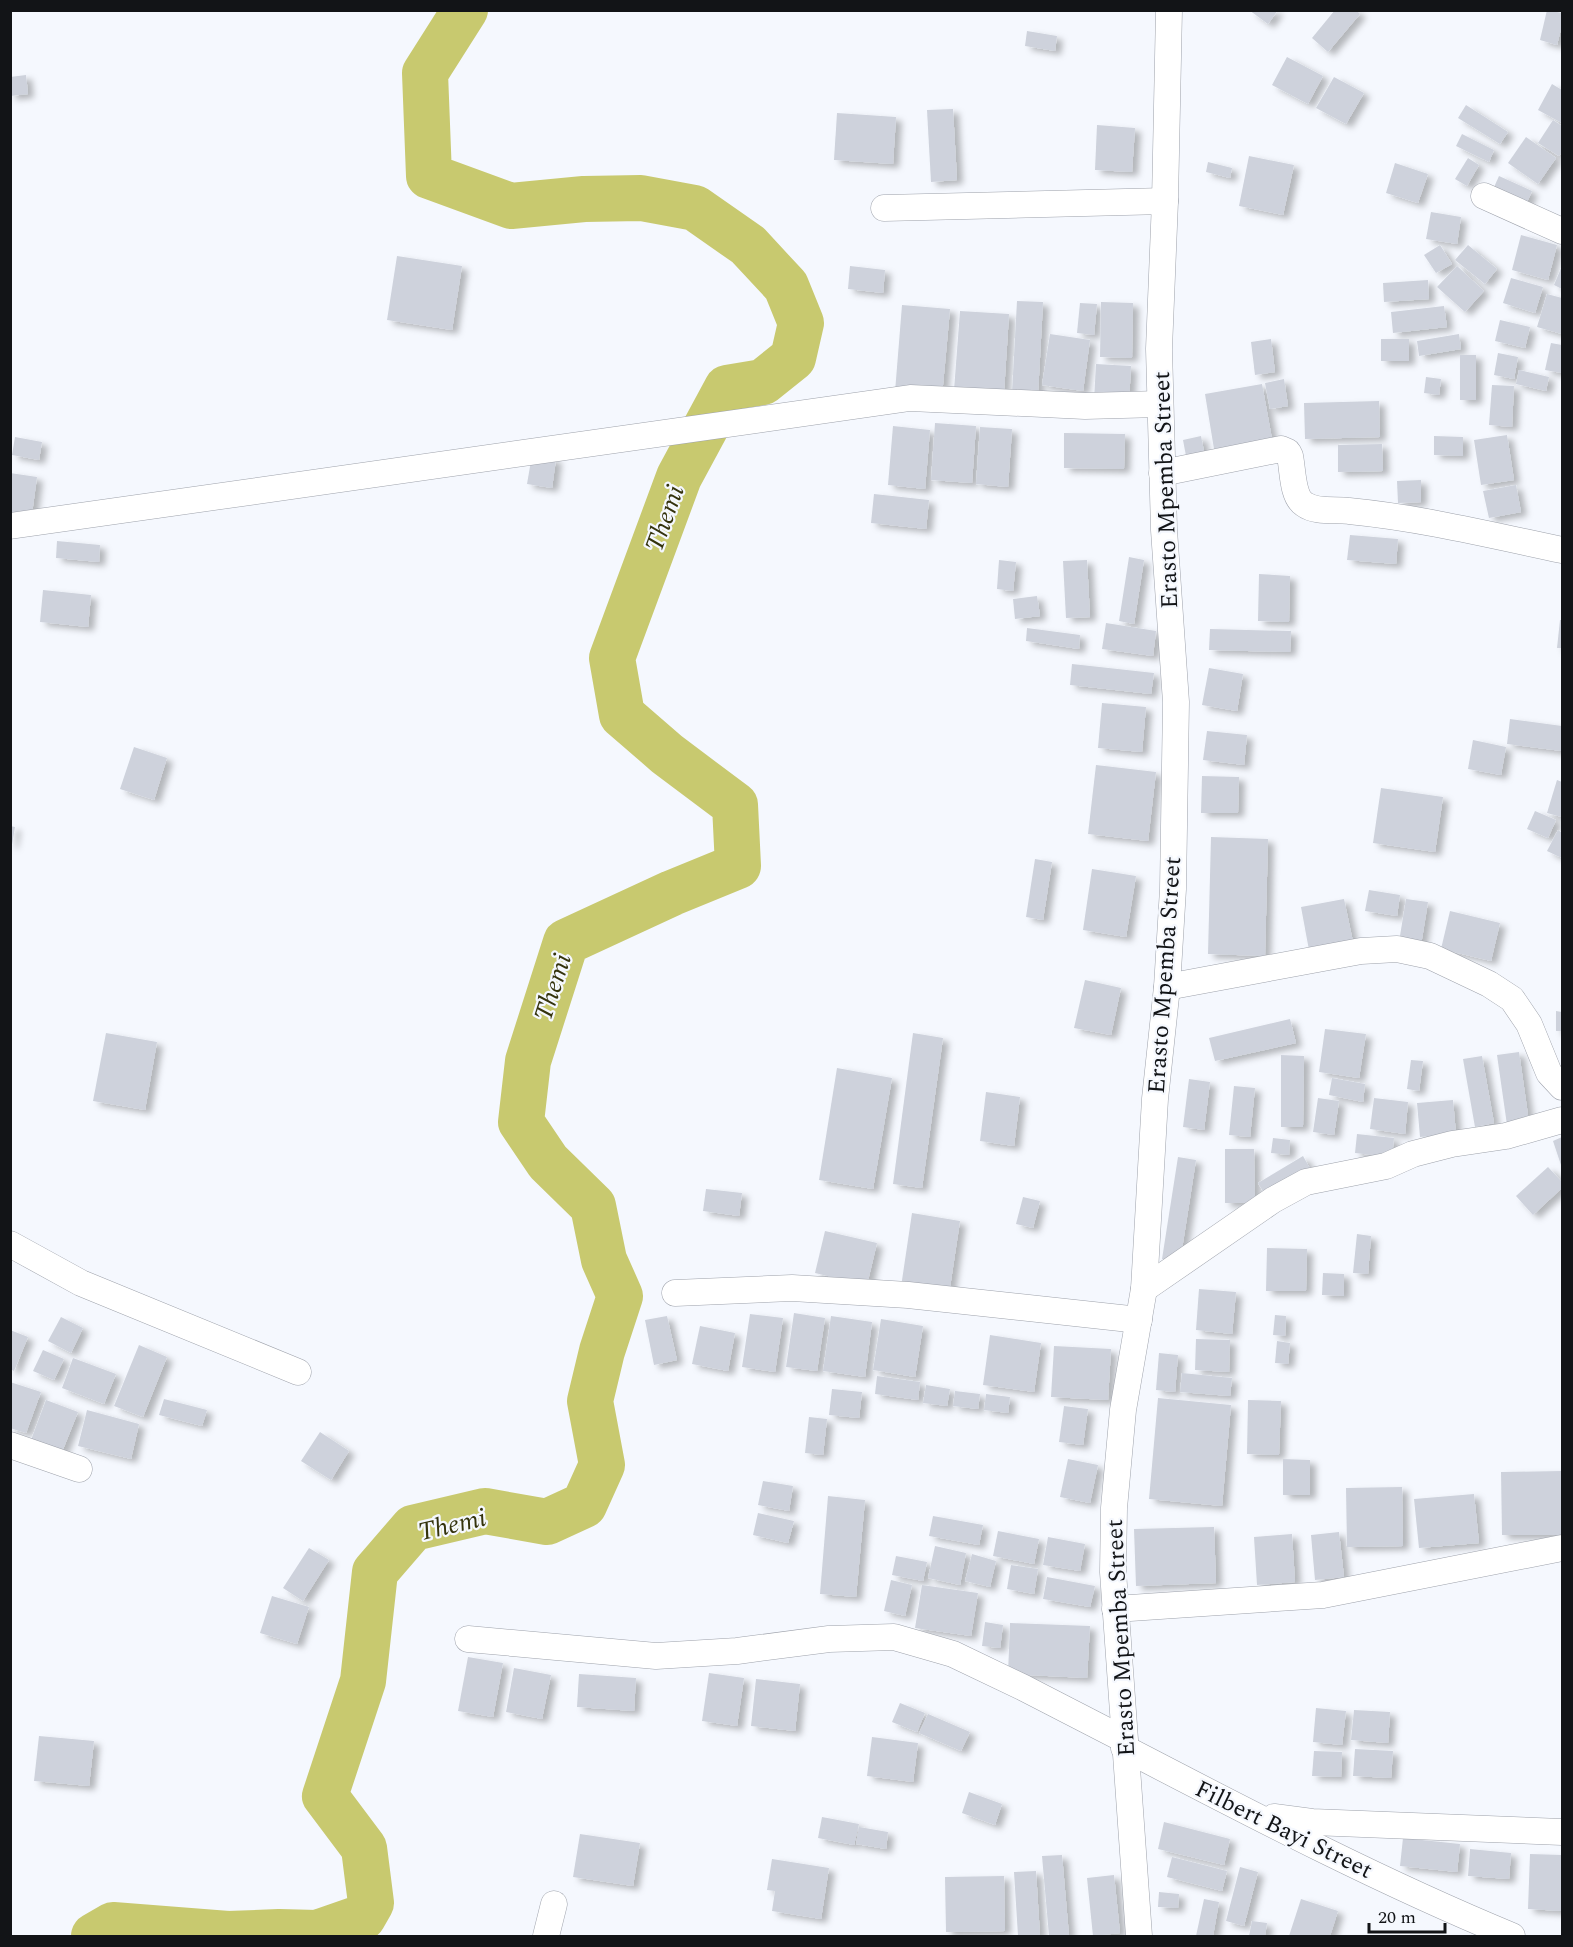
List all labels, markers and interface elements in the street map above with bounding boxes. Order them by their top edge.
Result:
street label: Erasto Mpemba Street [1144,371,1188,609]
water label: Themi [634,479,696,558]
street label: Erasto Mpemba Street [1139,855,1191,1095]
water label: Themi [523,948,583,1026]
water label: Themi [414,1498,490,1552]
street label: Erasto Mpemba Street [1097,1518,1145,1758]
street label: Filbert Bayi Street [1189,1771,1378,1889]
scale bar [1369,1896,1446,1934]
text: 20 m [1378,1904,1416,1931]

